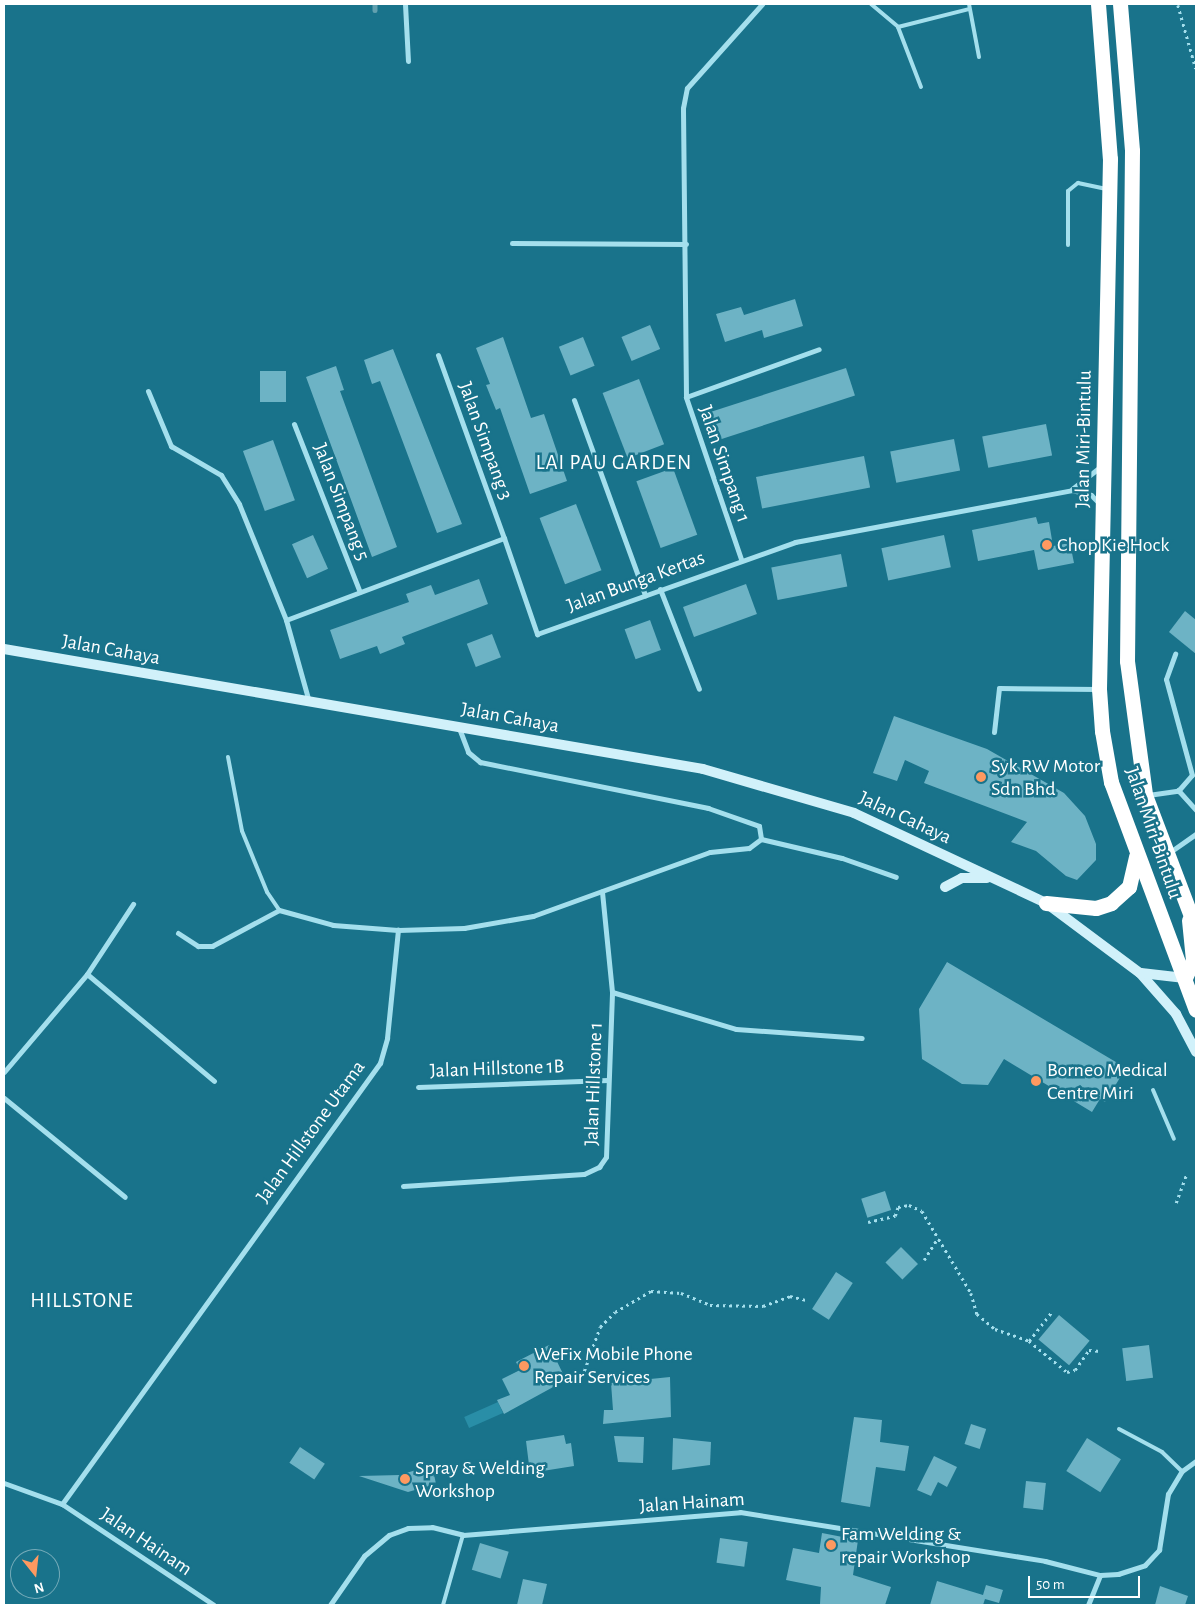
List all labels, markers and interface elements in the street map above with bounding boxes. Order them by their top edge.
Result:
street label: Jalan Miri-Bintulu [1071,370,1097,508]
street label: Jalan Simpang 3 [453,379,517,503]
street label: Jalan Simpang 1 [693,402,755,526]
street label: Jalan Simpang 5 [308,440,374,564]
district label: LAI PAU GARDEN [534,450,694,476]
place label: Chop Kie Hock [1057,533,1169,557]
marker: Chop Kie Hock [1041,539,1053,551]
street label: Jalan Bunga Kertas [564,546,708,618]
street label: Jalan Cahaya [60,630,162,670]
street label: Jalan Cahaya [459,698,561,738]
place label: Syk RW Motor Sdn Bhd [991,754,1100,801]
street label: Jalan Miri-Bintulu [1119,764,1187,902]
marker: Syk RW Motor Sdn Bhd [975,771,987,783]
street label: Jalan Cahaya [855,786,955,850]
street label: Jalan Hillstone 1 [580,1022,608,1146]
street label: Jalan Hillstone 1B [429,1055,565,1083]
street label: Jalan Hillstone Utama [251,1056,371,1208]
place label: Borneo Medical Centre Miri [1047,1058,1168,1105]
marker: Borneo Medical Centre Miri [1029,1074,1043,1088]
district label: HILLSTONE [29,1288,135,1314]
place label: WeFix Mobile Phone Repair Services [534,1342,693,1389]
marker: WeFix Mobile Phone Repair Services [518,1360,530,1372]
place label: Spray & Welding Workshop [415,1456,545,1503]
marker: Spray & Welding Workshop [399,1473,411,1485]
street label: Jalan Hainam [639,1487,745,1519]
street label: Jalan Hainam [96,1503,196,1581]
place label: Fam Welding & repair Workshop [841,1522,971,1569]
marker: Fam Welding & repair Workshop [825,1539,837,1551]
north arrow [10,1549,60,1599]
scale bar [1030,1566,1142,1598]
text: 50 m [1036,1577,1065,1592]
text: N [32,1579,45,1596]

